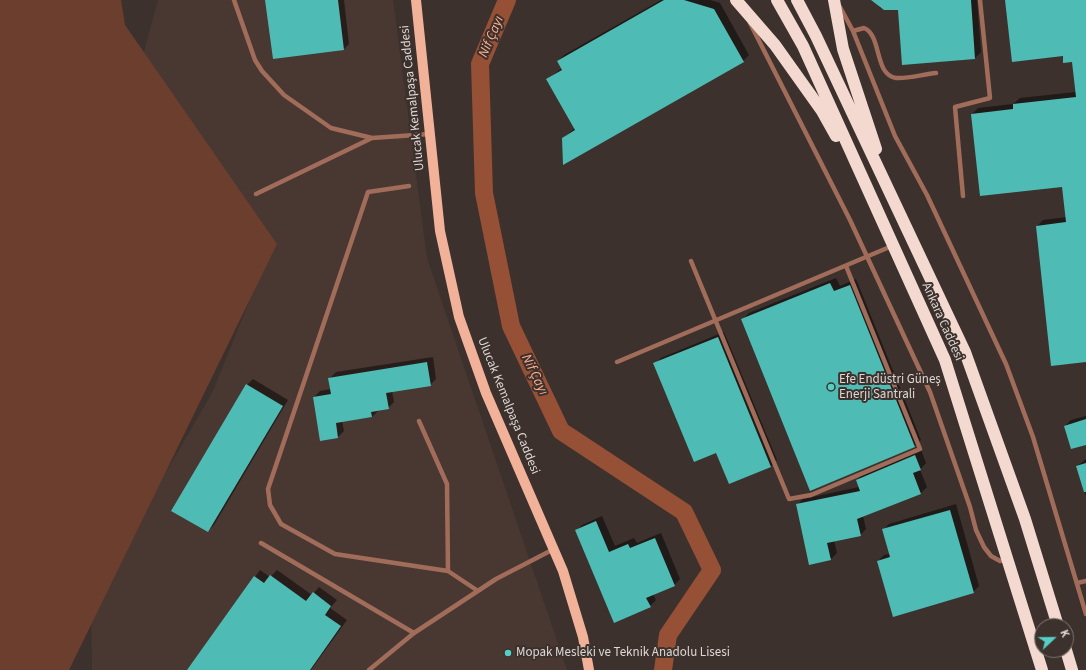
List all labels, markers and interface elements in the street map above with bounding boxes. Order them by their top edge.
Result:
water label: Nif Çayı [476,14,508,60]
street label: Ulucak Kemalpaşa Caddesi [398,24,428,172]
street label: Ankara Caddesi [918,281,966,363]
street label: Ulucak Kemalpaşa Caddesi [473,335,543,477]
water label: Nif Çayı [517,352,551,398]
place label: Efe Endüstri Güneş Enerji Santrali [839,372,941,403]
marker: Efe Endüstri Güneş Enerji Santrali [826,382,836,392]
north arrow [1034,618,1074,658]
text: K [1056,628,1073,640]
place label: Mopak Mesleki ve Teknik Anadolu Lisesi [516,645,730,661]
marker: Mopak Mesleki ve Teknik Anadolu Lisesi [503,648,513,658]

